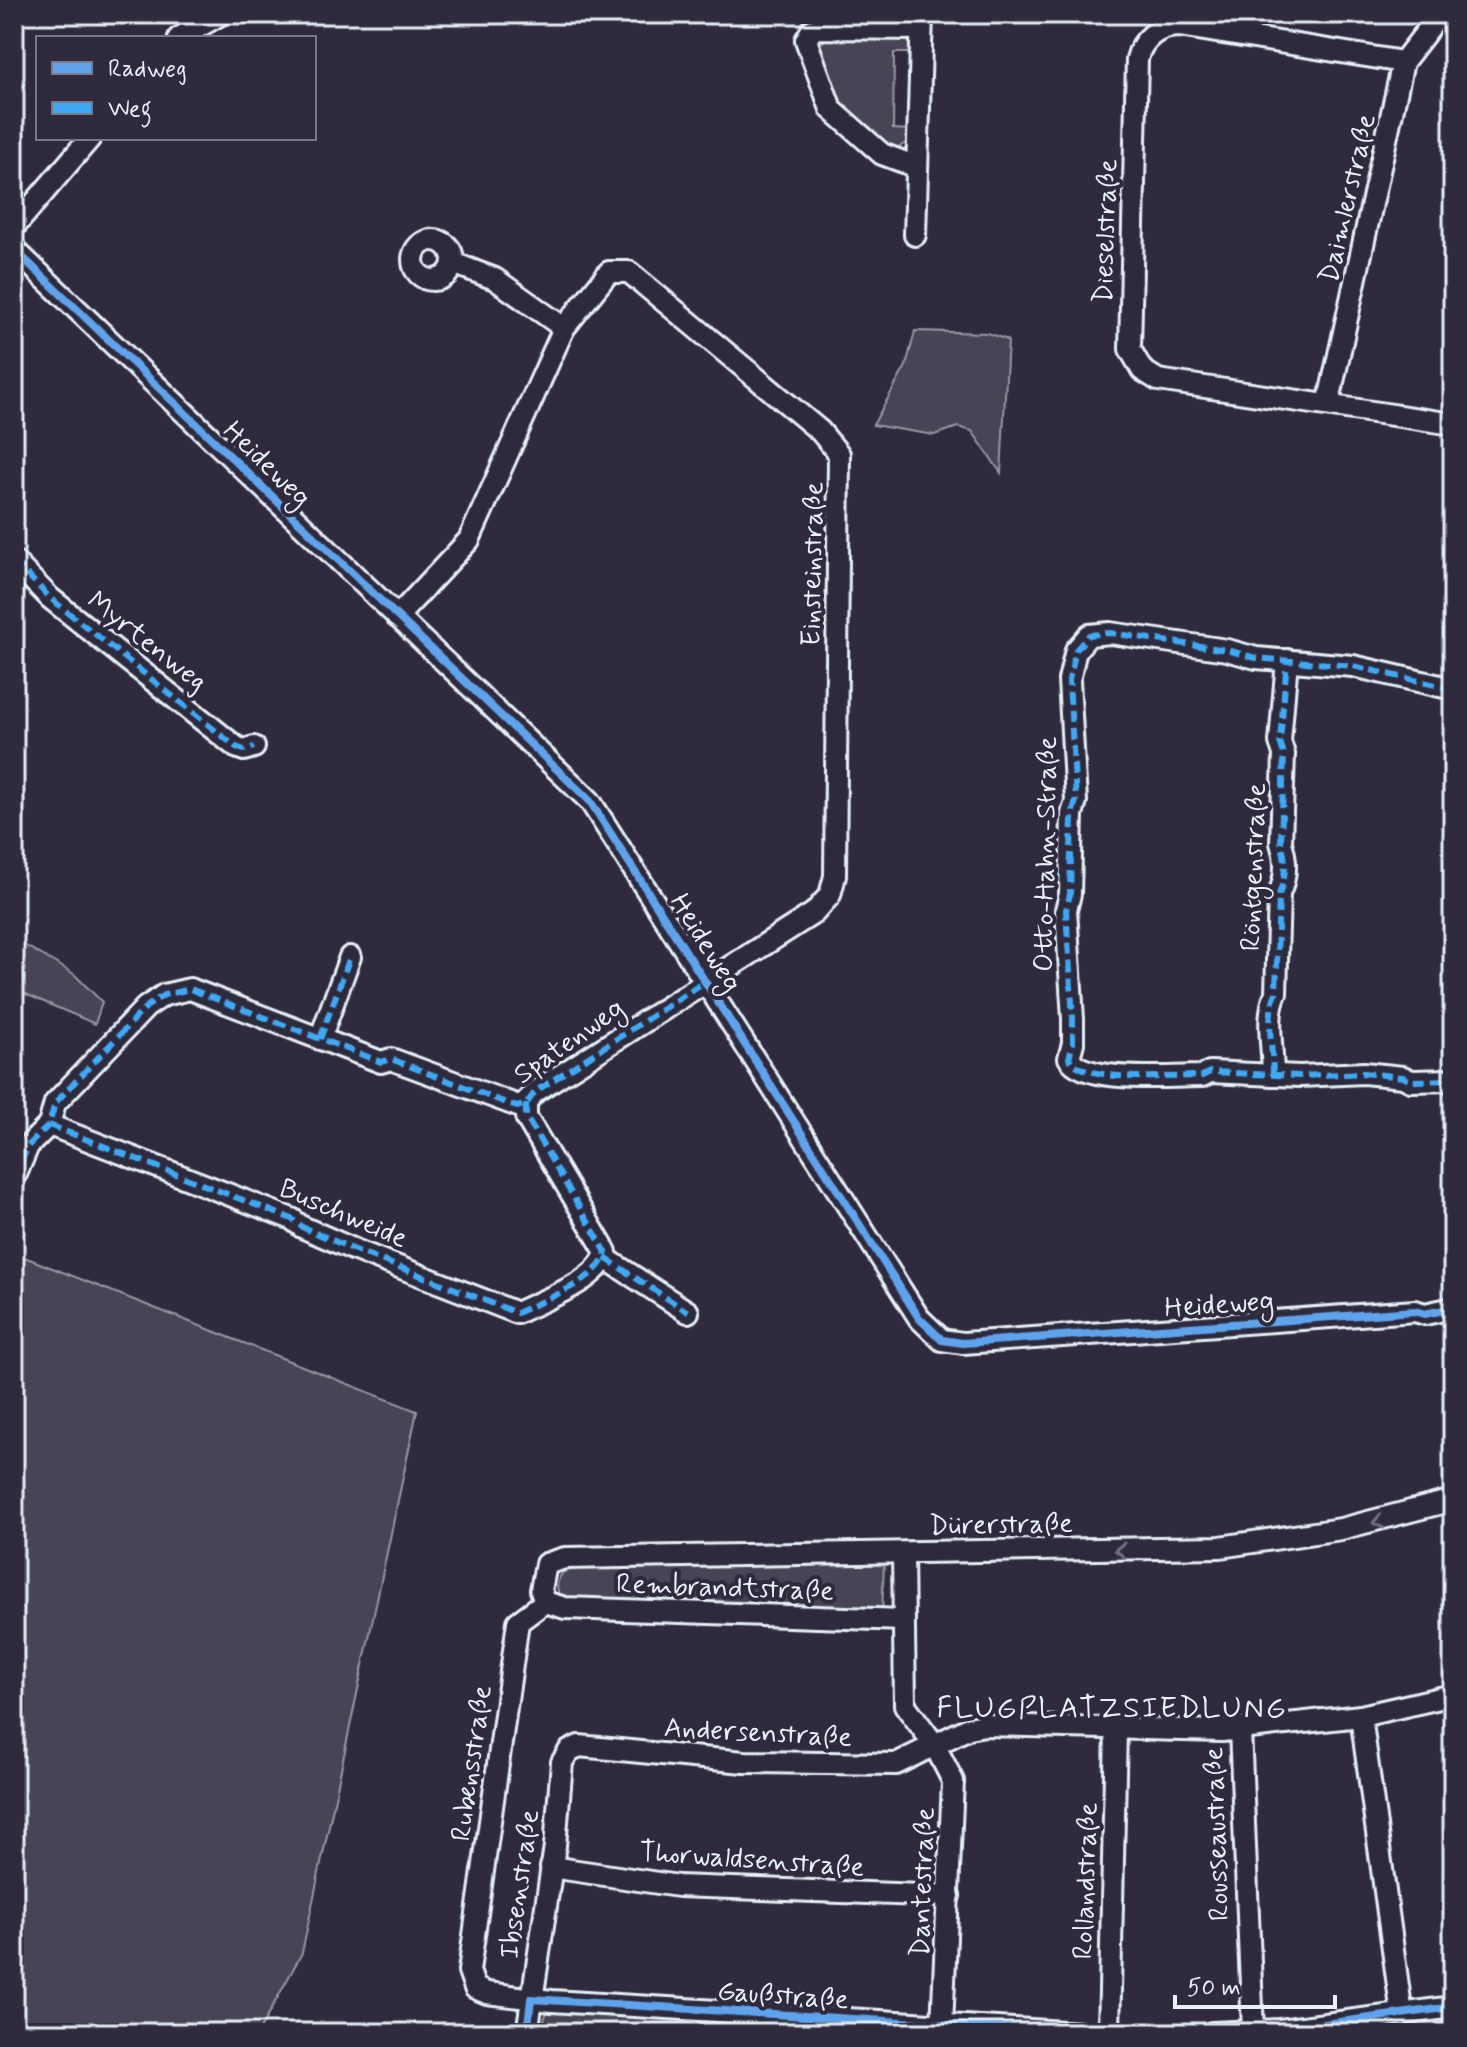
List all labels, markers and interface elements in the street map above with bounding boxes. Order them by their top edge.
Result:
legend [36,36,316,140]
text: Radweg [108,54,187,85]
text: Weg [108,94,152,128]
street label: Daimlerstraße [1311,111,1386,287]
street label: Dieselstraße [1085,158,1128,304]
street label: Heideweg [213,413,319,518]
street label: Einsteinstraße [794,481,833,647]
street label: Myrtenweg [79,583,214,701]
street label: Otto-Hahn-Straße [1026,736,1067,972]
street label: Röntgenstraße [1233,782,1278,952]
street label: Heideweg [658,887,750,1001]
street label: Spatenweg [507,990,633,1095]
street label: Buschweide [273,1171,413,1258]
street label: Heideweg [1163,1283,1275,1330]
street label: Dürerstraße [929,1506,1073,1545]
one-way arrow [1372,1512,1386,1529]
one-way arrow [1113,1541,1126,1558]
street label: Rembrandtstraße [615,1566,834,1611]
street label: Rubensstraße [443,1683,502,1844]
district label: FLUGPLATZSIEDLUNG [937,1689,1287,1728]
street label: Andersenstraße [663,1710,853,1757]
street label: Rousseaustraße [1196,1746,1239,1922]
street label: Rollandstraße [1065,1802,1108,1960]
street label: Ibsenstraße [492,1807,549,1961]
street label: Dantestraße [902,1807,945,1958]
street label: Thorwaldsenstraße [638,1834,866,1887]
scale bar [1175,1959,1335,2009]
street label: Gaußstraße [716,1973,850,2020]
text: 50 m [1187,1973,1241,2004]

